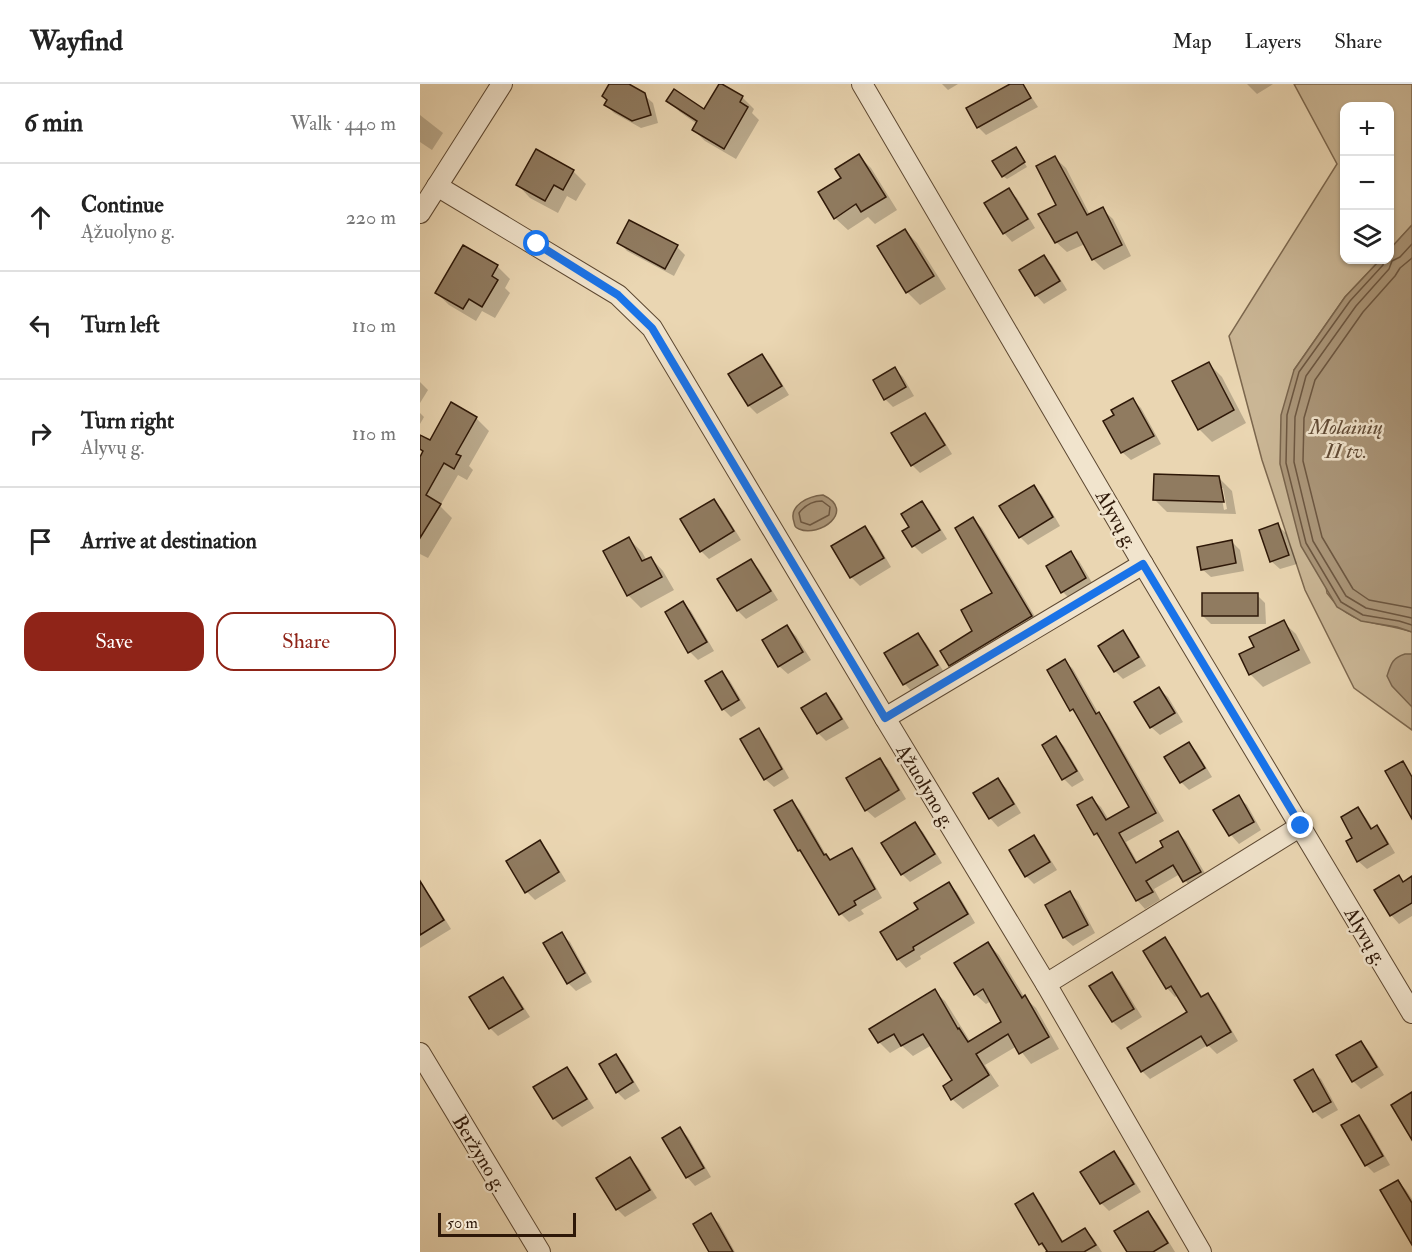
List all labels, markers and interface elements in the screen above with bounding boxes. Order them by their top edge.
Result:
text: Wayfind [30,24,123,59]
text: Map [1172,28,1212,55]
text: Layers [1245,28,1301,55]
text: Share [1334,28,1382,55]
map controls [1340,102,1394,264]
button: + [1340,102,1394,156]
text: 6 min [24,107,83,139]
text: Walk · 440 m [291,111,396,136]
button: − [1340,156,1394,210]
text: Continue [81,191,164,219]
icon: ahead [24,201,57,234]
text: 220 m [346,205,396,230]
button: layers [1340,210,1394,264]
text: Ąžuolyno g. [81,219,175,244]
route start [523,230,549,256]
icon: left [24,309,57,342]
text: Turn left [81,311,160,339]
text: 110 m [352,313,396,338]
text: Turn right [81,407,174,435]
water label: Molainių II tv. [1307,414,1383,465]
icon: right [24,417,57,450]
text: 110 m [352,421,396,446]
text: Alyvų g. [81,435,144,460]
street label: Alyvų g. [1089,485,1143,553]
icon: arrive [24,525,57,558]
text: Arrive at destination [81,527,257,555]
button: Save [24,612,204,671]
button: Share [216,612,396,671]
street label: Ąžuolyno g. [890,739,960,833]
route end [1287,812,1313,838]
street label: Alyvų g. [1338,902,1393,970]
street label: Beržyno g. [447,1110,512,1196]
scale bar [438,1210,576,1238]
text: 50 m [447,1213,478,1233]

